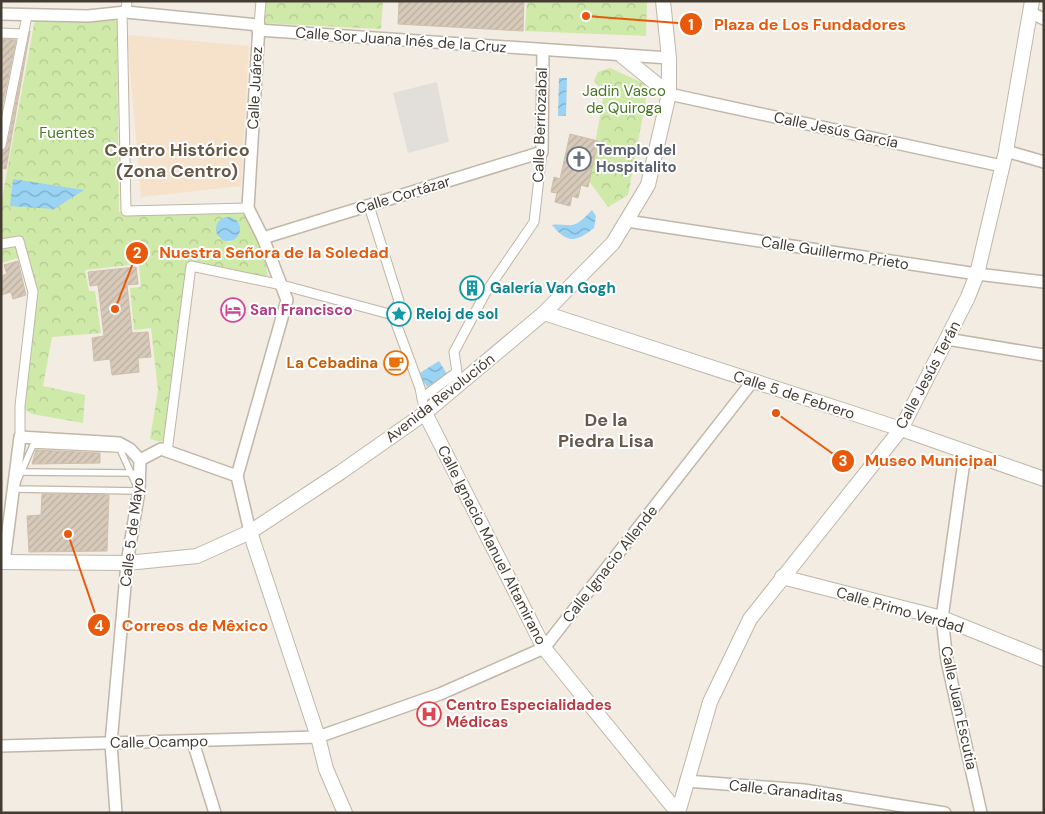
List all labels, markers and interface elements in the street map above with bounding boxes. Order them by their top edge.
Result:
callout: Plaza de Los Fundadores [679,9,916,40]
text: Plaza de Los Fundadores [714,14,906,35]
text: 1 [688,15,694,35]
street label: Calle Sor Juana Inés de la Cruz [295,23,507,57]
street label: Calle Juárez [243,46,267,130]
street label: Calle Berriozabal [528,67,552,183]
park label: Jadin Vasco de Quiroga [582,81,666,118]
street label: Calle Jesús García [772,107,900,153]
park label: Fuentes [39,123,95,143]
district label: Centro Histórico (Zona Centro) [104,138,250,183]
place label: Templo del Hospitalito [596,140,677,177]
church icon: Templo del Hospitalito [566,146,592,172]
street label: Calle Cortázar [353,171,453,219]
street label: Calle Guillermo Prieto [760,231,910,275]
callout: Nuestra Señora de la Soledad [124,237,399,268]
text: Nuestra Señora de la Soledad [159,242,389,263]
text: 2 [133,243,142,263]
building icon: Galería Van Gogh [459,275,485,301]
place label: Galería Van Gogh [490,278,616,298]
hotel icon: San Francisco [220,297,246,323]
place label: San Francisco [250,300,353,320]
place icon: Reloj de sol [386,301,412,327]
place label: Reloj de sol [416,304,498,324]
street label: Calle Jesús Terán [891,317,965,433]
street label: Avenida Revolución [381,349,499,447]
cafe icon: La Cebadina [383,350,409,376]
place label: La Cebadina [287,353,378,373]
street label: Calle 5 de Febrero [731,366,857,424]
district label: De la Piedra Lisa [558,408,654,453]
street label: Calle Ignacio Manuel Altamirano [433,442,551,648]
callout: Museo Municipal [830,445,1007,476]
text: Museo Municipal [865,450,997,471]
text: 3 [838,451,848,471]
street label: Calle 5 de Mayo [115,476,149,588]
street label: Calle Ignacio Allende [558,501,662,627]
street label: Calle Primo Verdad [834,582,966,638]
callout: Correos de Mêxico [87,610,278,641]
text: Correos de Mêxico [122,615,268,636]
text: 4 [94,616,104,636]
street label: Calle Juan Escutia [936,644,982,772]
place label: Centro Especialidades Médicas [446,695,612,732]
hospital icon: Centro Especialidades Médicas [416,701,442,727]
street label: Calle Ocampo [110,731,208,753]
street label: Calle Granaditas [728,775,844,807]

